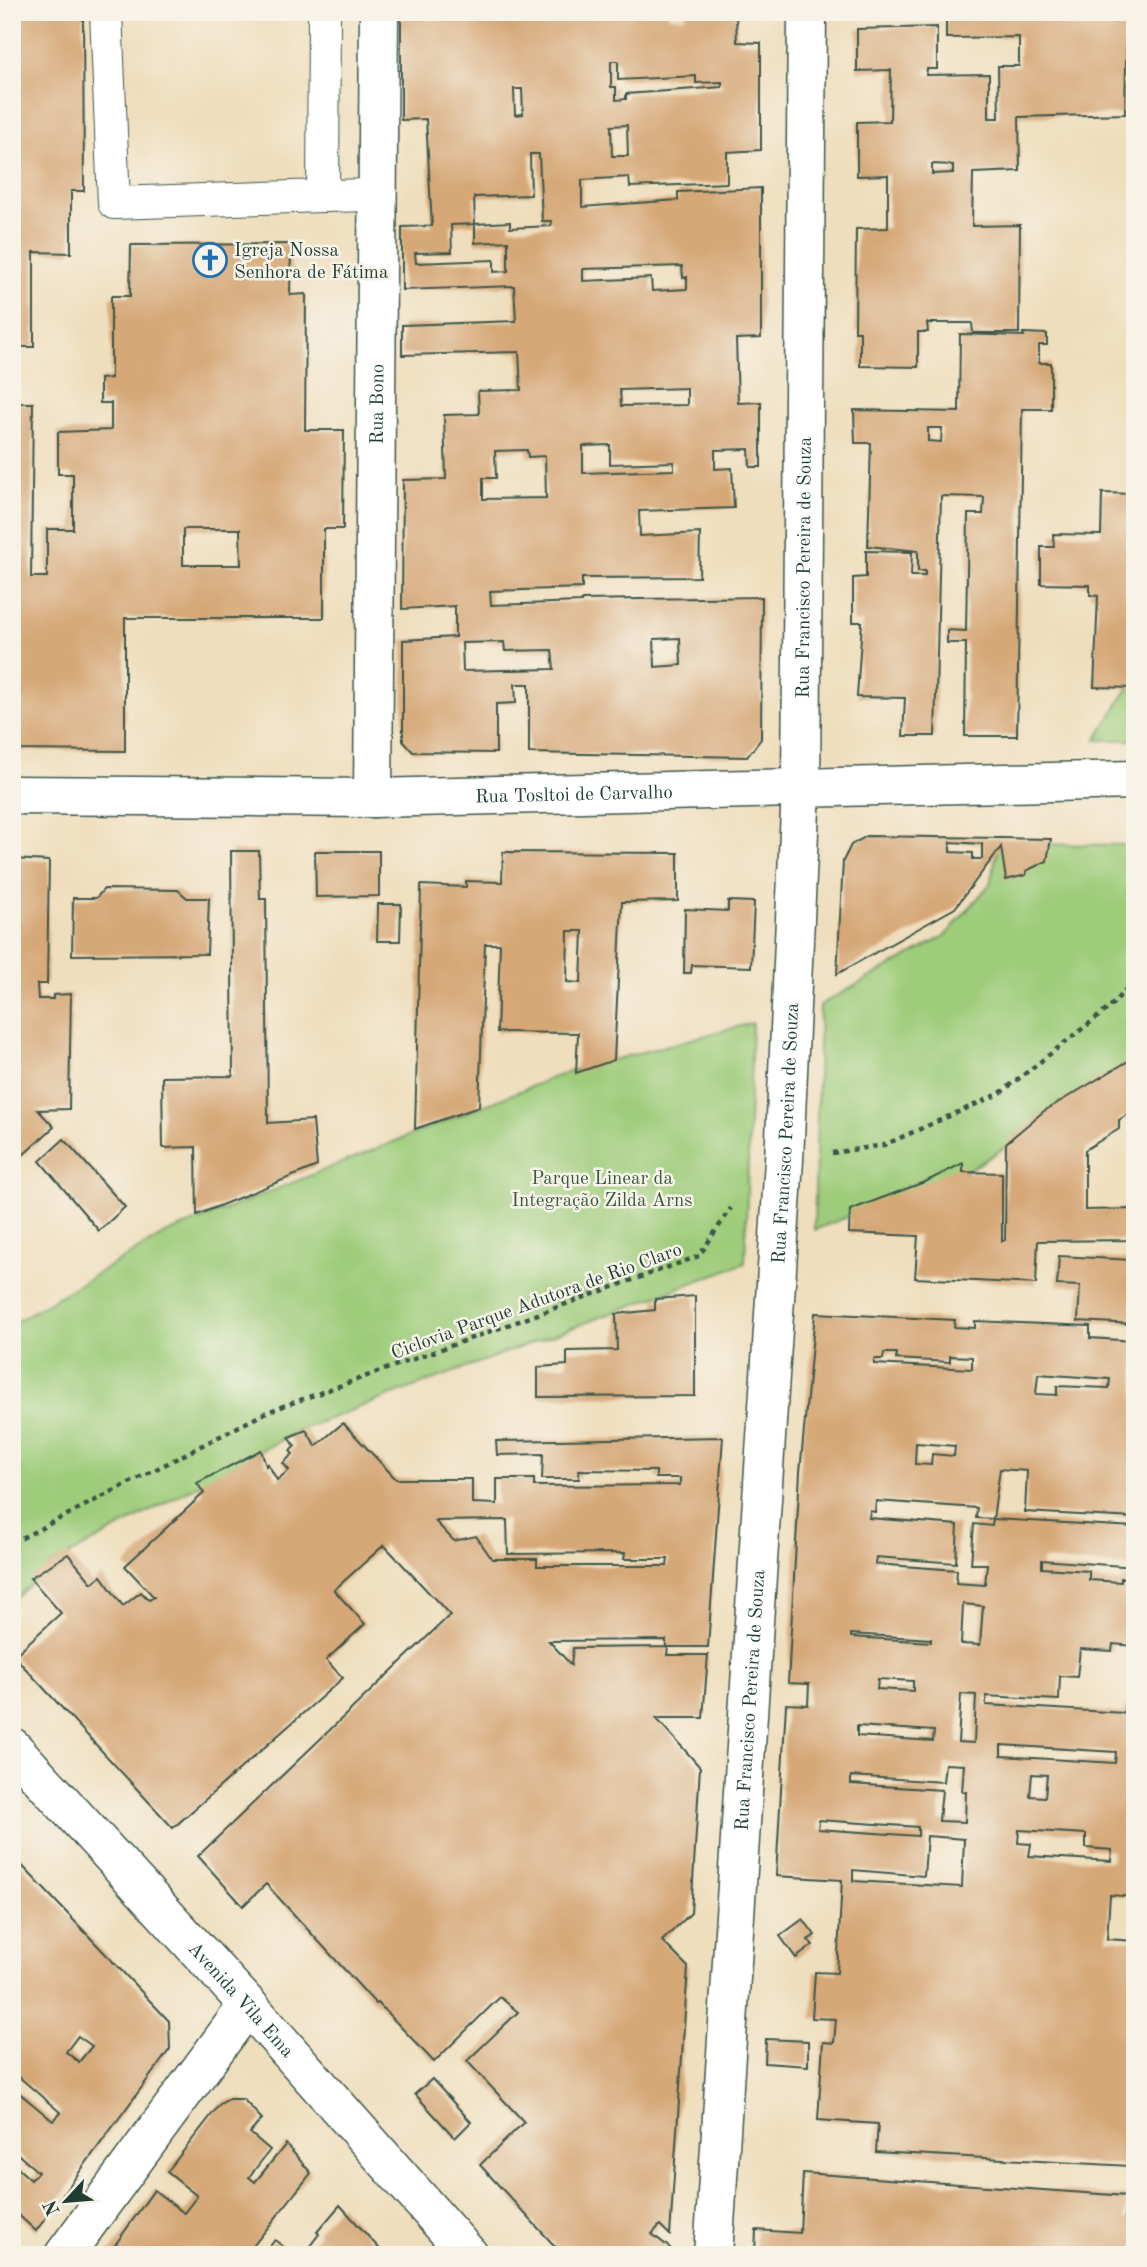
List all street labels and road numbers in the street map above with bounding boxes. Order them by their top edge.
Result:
street label: Rua Bono [369,364,388,444]
street label: Rua Francisco Pereira de Souza [795,436,816,699]
street label: Rua Tosltoi de Carvalho [475,784,673,808]
street label: Rua Francisco Pereira de Souza [770,1002,803,1265]
street label: Ciclovia Parque Adutora de Rio Claro [389,1241,685,1364]
street label: Rua Francisco Pereira de Souza [734,1569,769,1831]
street label: Avenida Vila Ema [183,1939,297,2062]

